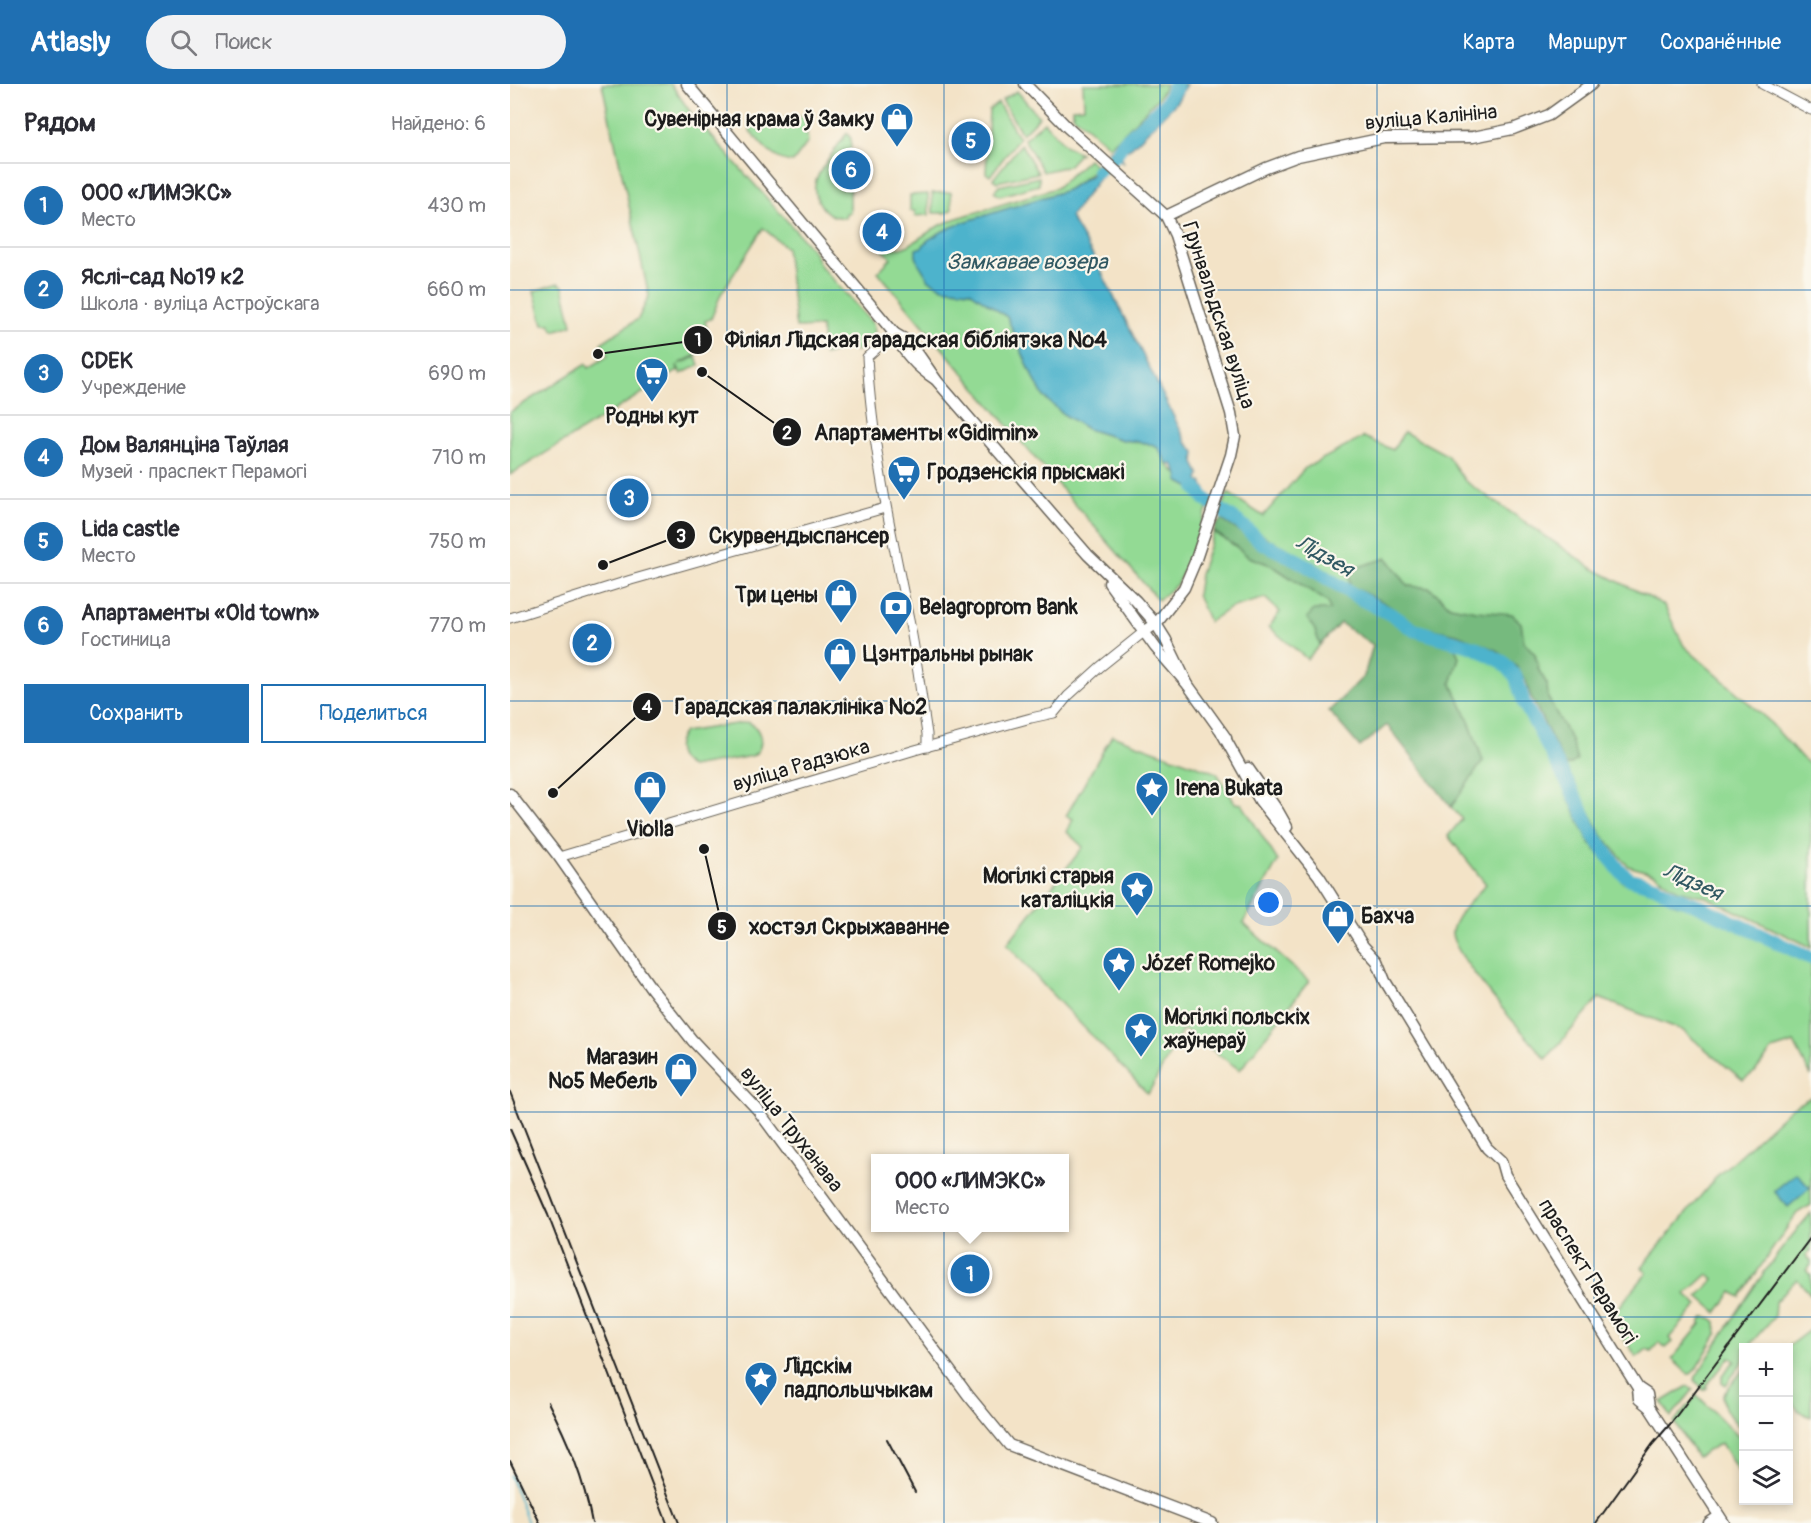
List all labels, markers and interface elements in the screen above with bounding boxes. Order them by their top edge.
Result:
search box [146,15,566,69]
text: Atlasly [30,25,110,60]
icon: search [167,26,200,59]
text: Поиск [215,28,273,56]
text: Карта [1463,29,1515,56]
text: Маршрут [1548,29,1627,56]
text: Сохранённые [1660,29,1781,56]
street label: вуліца Калініна [1364,98,1498,137]
shop icon: Сувенірная крама ў Замку [879,101,915,148]
place label: Сувенірная крама ў Замку [644,106,874,133]
text: Рядом [24,107,96,139]
text: Найдено: 6 [391,111,486,136]
pin: 5 [952,118,990,164]
pin: 6 [832,148,870,193]
text: ООО «ЛИМЭКС» [81,179,231,207]
text: 1 [40,193,47,218]
text: 430 m [427,193,486,218]
text: Место [81,207,136,232]
pin: 4 [862,210,902,254]
street label: Грунвальдская вуліца [1175,218,1262,412]
water label: Замкавае возера [947,248,1109,276]
text: Яслі-сад №19 к2 [81,263,244,291]
text: 2 [38,277,49,302]
text: 660 m [427,277,486,302]
text: Школа · вуліца Астроўскага [81,291,319,316]
callout: Філіял Лідская гарадская бібліятэка №4 [683,320,1119,360]
text: Філіял Лідская гарадская бібліятэка №4 [724,326,1107,354]
text: 1 [694,329,702,352]
text: CDEK [81,347,133,375]
supermarket icon: Родны кут [634,356,670,403]
text: 3 [38,361,49,386]
text: 690 m [428,361,486,386]
text: Учреждение [81,375,186,400]
place label: Родны кут [605,403,699,430]
callout: Апартаменты «Gidimin» [772,412,1050,452]
text: Апартаменты «Gidimin» [814,419,1039,447]
text: 2 [782,422,792,445]
text: Дом Валянціна Таўлая [81,431,289,459]
text: 4 [38,445,49,470]
text: 710 m [432,445,486,470]
supermarket icon: Гродзенскія прысмакі [886,454,922,501]
text: Музей · праспект Перамогі [81,459,307,484]
place label: Гродзенскія прысмакі [927,459,1125,486]
pin: 3 [610,476,648,520]
text: Lida castle [81,515,179,543]
callout: Скурвендыспансер [666,515,901,555]
text: Скурвендыспансер [709,522,889,550]
text: 3 [676,525,686,548]
water label: Лідзея [1291,528,1361,585]
text: 5 [38,529,49,554]
text: 750 m [429,529,486,554]
text: Место [81,543,136,568]
shop icon: Три цены [823,577,859,624]
place label: Три цены [734,582,818,609]
bank icon: Belagroprom Bank [878,589,914,636]
place label: Belagroprom Bank [919,594,1078,621]
text: Апартаменты «Old town» [81,599,319,627]
text: 6 [38,613,49,638]
text: 770 m [429,613,486,638]
pin: 2 [572,620,611,666]
text: Гостиница [81,627,171,652]
shop icon: Цэнтральны рынак [822,636,858,683]
place label: Цэнтральны рынак [863,641,1034,668]
button: Сохранить [24,684,249,743]
button: Поделиться [261,684,486,743]
callout: Гарадская палаклініка №2 [632,687,939,727]
text: Гарадская палаклініка №2 [675,693,927,721]
text: 4 [642,696,653,719]
street label: вуліца Радзюка [729,733,873,798]
shop icon: Violla [632,769,668,816]
place icon: Irena Bukata [1134,770,1170,817]
place label: Irena Bukata [1175,775,1283,802]
place label: Violla [626,816,674,843]
water label: Лідзея [1659,856,1729,908]
place label: Могілкі старыя каталіцкія [983,863,1114,914]
place icon: Могілкі старыя каталіцкія [1119,870,1155,917]
your location [1254,888,1283,917]
shop icon: Бахча [1320,898,1356,945]
place label: Бахча [1361,903,1414,930]
callout: хостэл Скрыжаванне [707,906,961,946]
text: хостэл Скрыжаванне [748,913,950,941]
text: 5 [717,916,727,939]
place icon: Józef Romejko [1101,945,1137,992]
place label: Józef Romejko [1142,950,1276,977]
place label: Могілкі польскіх жаўнераў [1163,1004,1310,1055]
place icon: Могілкі польскіх жаўнераў [1123,1011,1159,1058]
place label: Магазин №5 Мебель [548,1044,658,1095]
shop icon: Магазин №5 Мебель [663,1051,699,1098]
street label: вуліца Труханава [734,1061,849,1198]
popup [871,1154,1069,1232]
text: ООО «ЛИМЭКС» [895,1167,1045,1195]
street label: праспект Перамогі [1532,1193,1643,1349]
text: Место [895,1195,950,1220]
pin: 1 [950,1252,990,1296]
map controls [1739,1343,1793,1505]
button: + [1739,1343,1793,1397]
place label: Лідскім падпольшчыкам [783,1353,933,1404]
place icon: Лідскім падпольшчыкам [743,1360,779,1407]
button: − [1739,1397,1793,1451]
button: layers [1739,1451,1793,1505]

